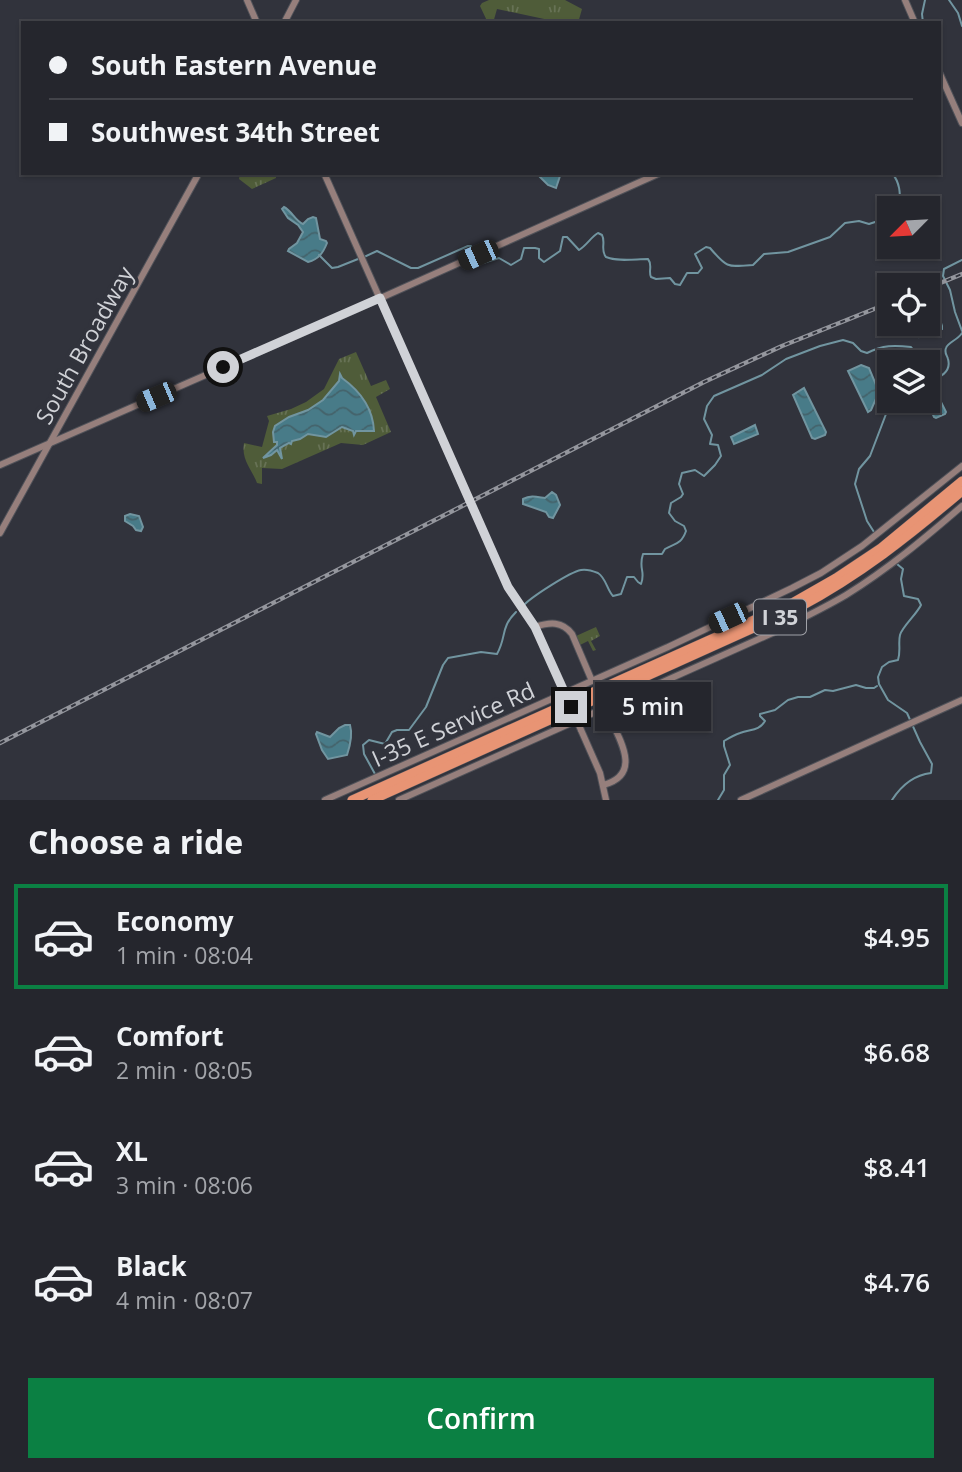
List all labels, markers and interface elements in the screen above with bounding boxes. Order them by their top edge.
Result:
text: South Eastern Avenue [91,47,377,83]
text: Southwest 34th Street [91,114,380,150]
north arrow [877,196,940,259]
map controls [877,196,940,413]
car [455,237,502,273]
street label: South Broadway [27,260,141,430]
button: locate [877,273,940,336]
button: layers [877,350,940,413]
route start [207,351,239,383]
car [133,379,180,415]
car [705,600,752,636]
road number: I 35 [754,600,806,634]
street label: I-35 E Service Rd [366,674,540,774]
callout: 5 min [596,682,711,732]
text: 5 min [622,690,684,722]
route end [555,691,587,723]
text: Choose a ride [28,820,243,863]
text: Economy [116,903,234,939]
icon: car [32,905,95,968]
text: $4.95 [863,919,930,955]
text: 1 min · 08:04 [116,939,253,971]
text: Comfort [116,1018,223,1054]
icon: car [32,1020,95,1083]
text: $6.68 [863,1034,930,1070]
text: 2 min · 08:05 [116,1054,253,1086]
text: XL [116,1133,148,1169]
icon: car [32,1135,95,1198]
text: $8.41 [863,1149,930,1185]
text: 3 min · 08:06 [116,1169,253,1201]
text: Black [116,1248,187,1284]
icon: car [32,1250,95,1313]
text: $4.76 [863,1264,930,1300]
text: 4 min · 08:07 [116,1284,253,1316]
button: Confirm [28,1378,934,1458]

